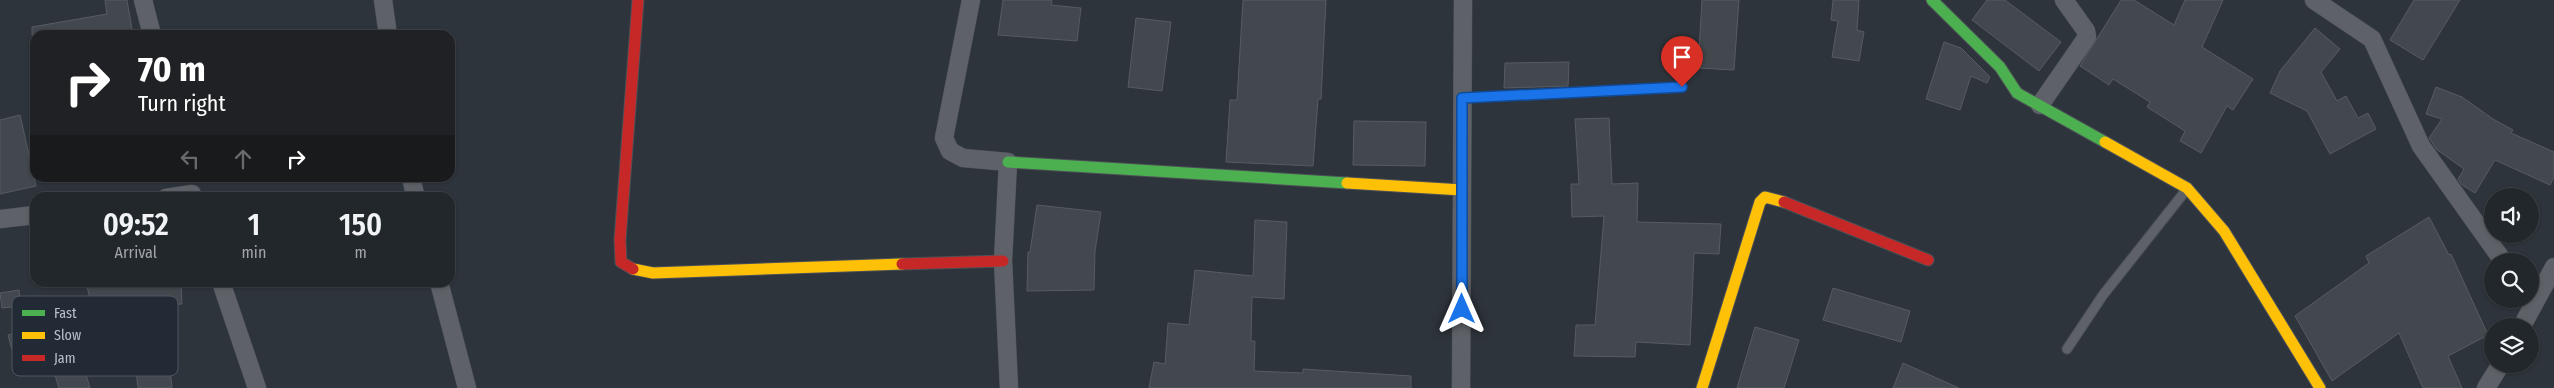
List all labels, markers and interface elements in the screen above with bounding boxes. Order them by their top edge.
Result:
pin [1661,36,1703,87]
icon: arrive [1668,43,1696,71]
text: 70 m [138,48,206,90]
icon: right [55,50,120,115]
text: Turn right [138,90,226,117]
icon: left [176,145,204,173]
icon: ahead [229,145,257,173]
icon: right [282,145,310,173]
map controls [2484,188,2539,373]
button: sound [2484,188,2539,243]
text: 09:52 [103,207,169,243]
text: 1 [248,207,260,243]
text: 150 [339,207,382,243]
text: Arrival [115,243,157,262]
text: min [242,243,266,262]
text: m [354,243,367,262]
button: search [2484,253,2539,308]
position arrow [1435,282,1487,334]
legend [12,296,178,376]
text: Fast [54,305,77,322]
button: layers [2484,318,2539,373]
text: Slow [54,327,81,344]
text: Jam [54,350,75,367]

